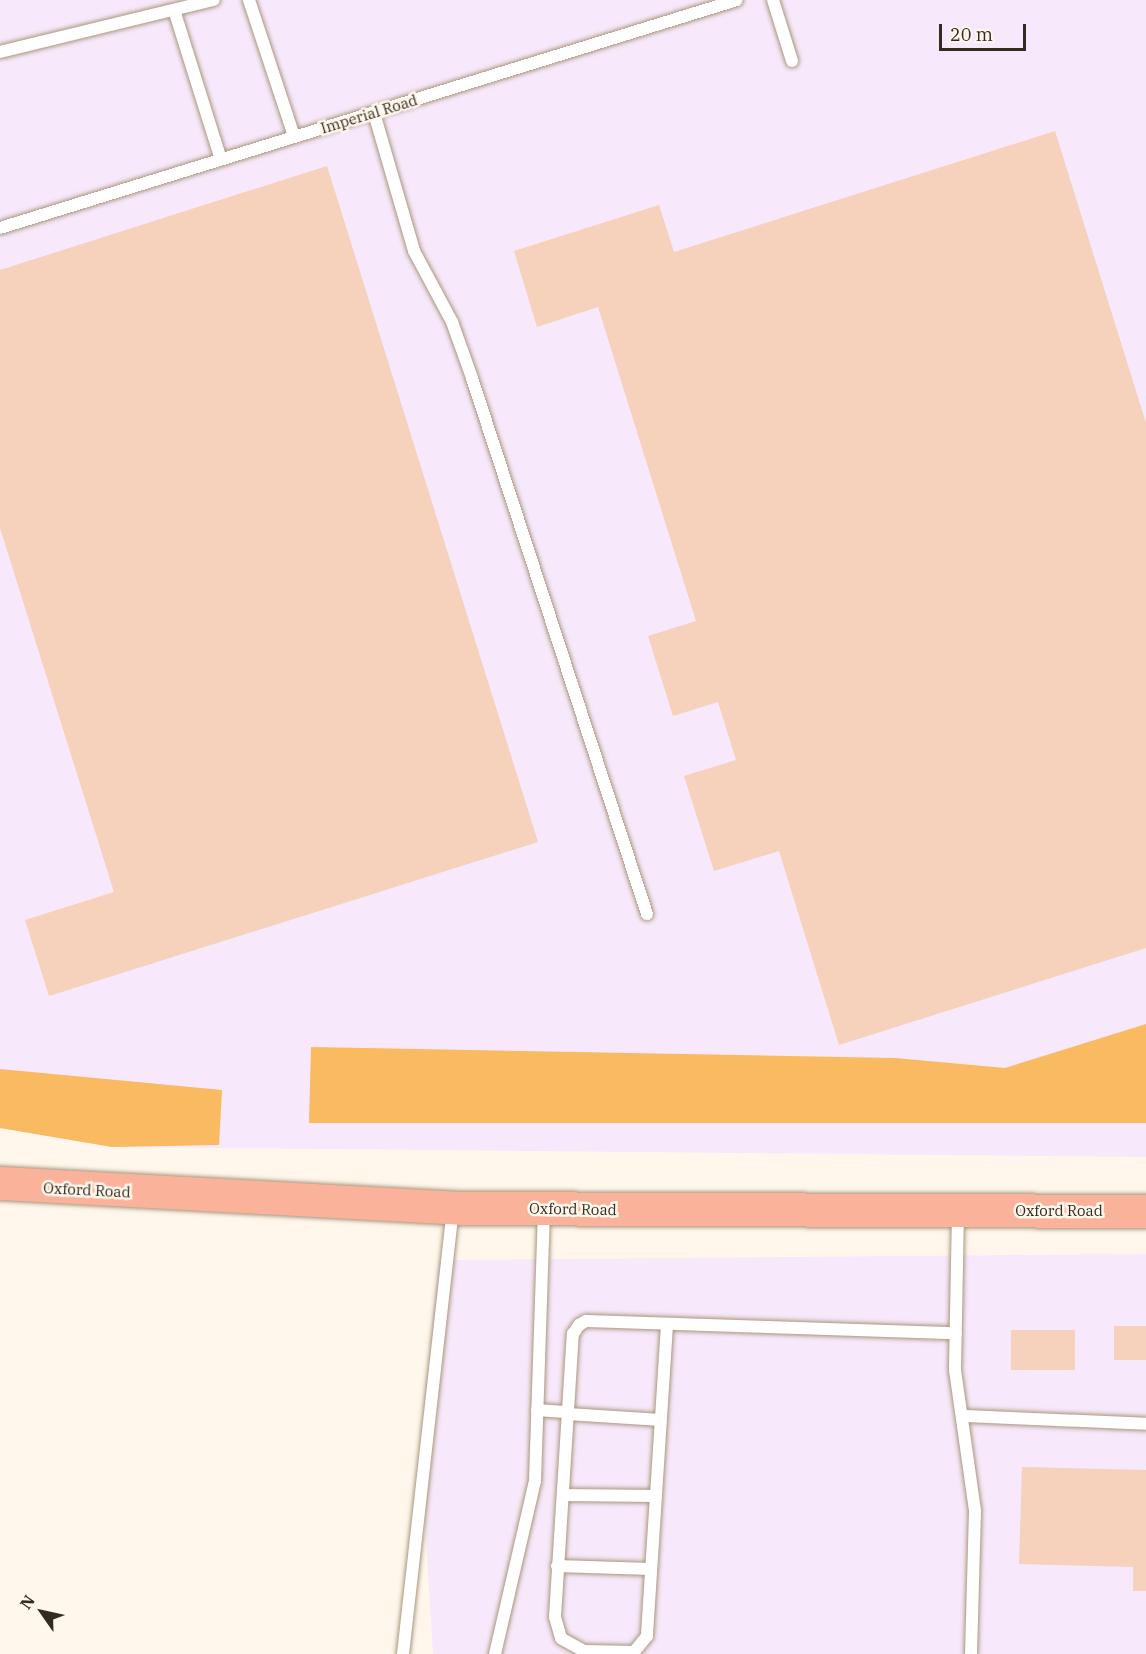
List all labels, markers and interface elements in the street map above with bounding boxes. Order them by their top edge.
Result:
scale bar [942,12,1029,50]
text: 20 m [950,23,993,46]
street label: Imperial Road [318,91,420,137]
street label: Oxford Road [43,1179,131,1201]
street label: Oxford Road [529,1199,617,1219]
street label: Oxford Road [1015,1202,1103,1220]
north arrow [12,1582,72,1642]
text: N [15,1591,39,1613]

